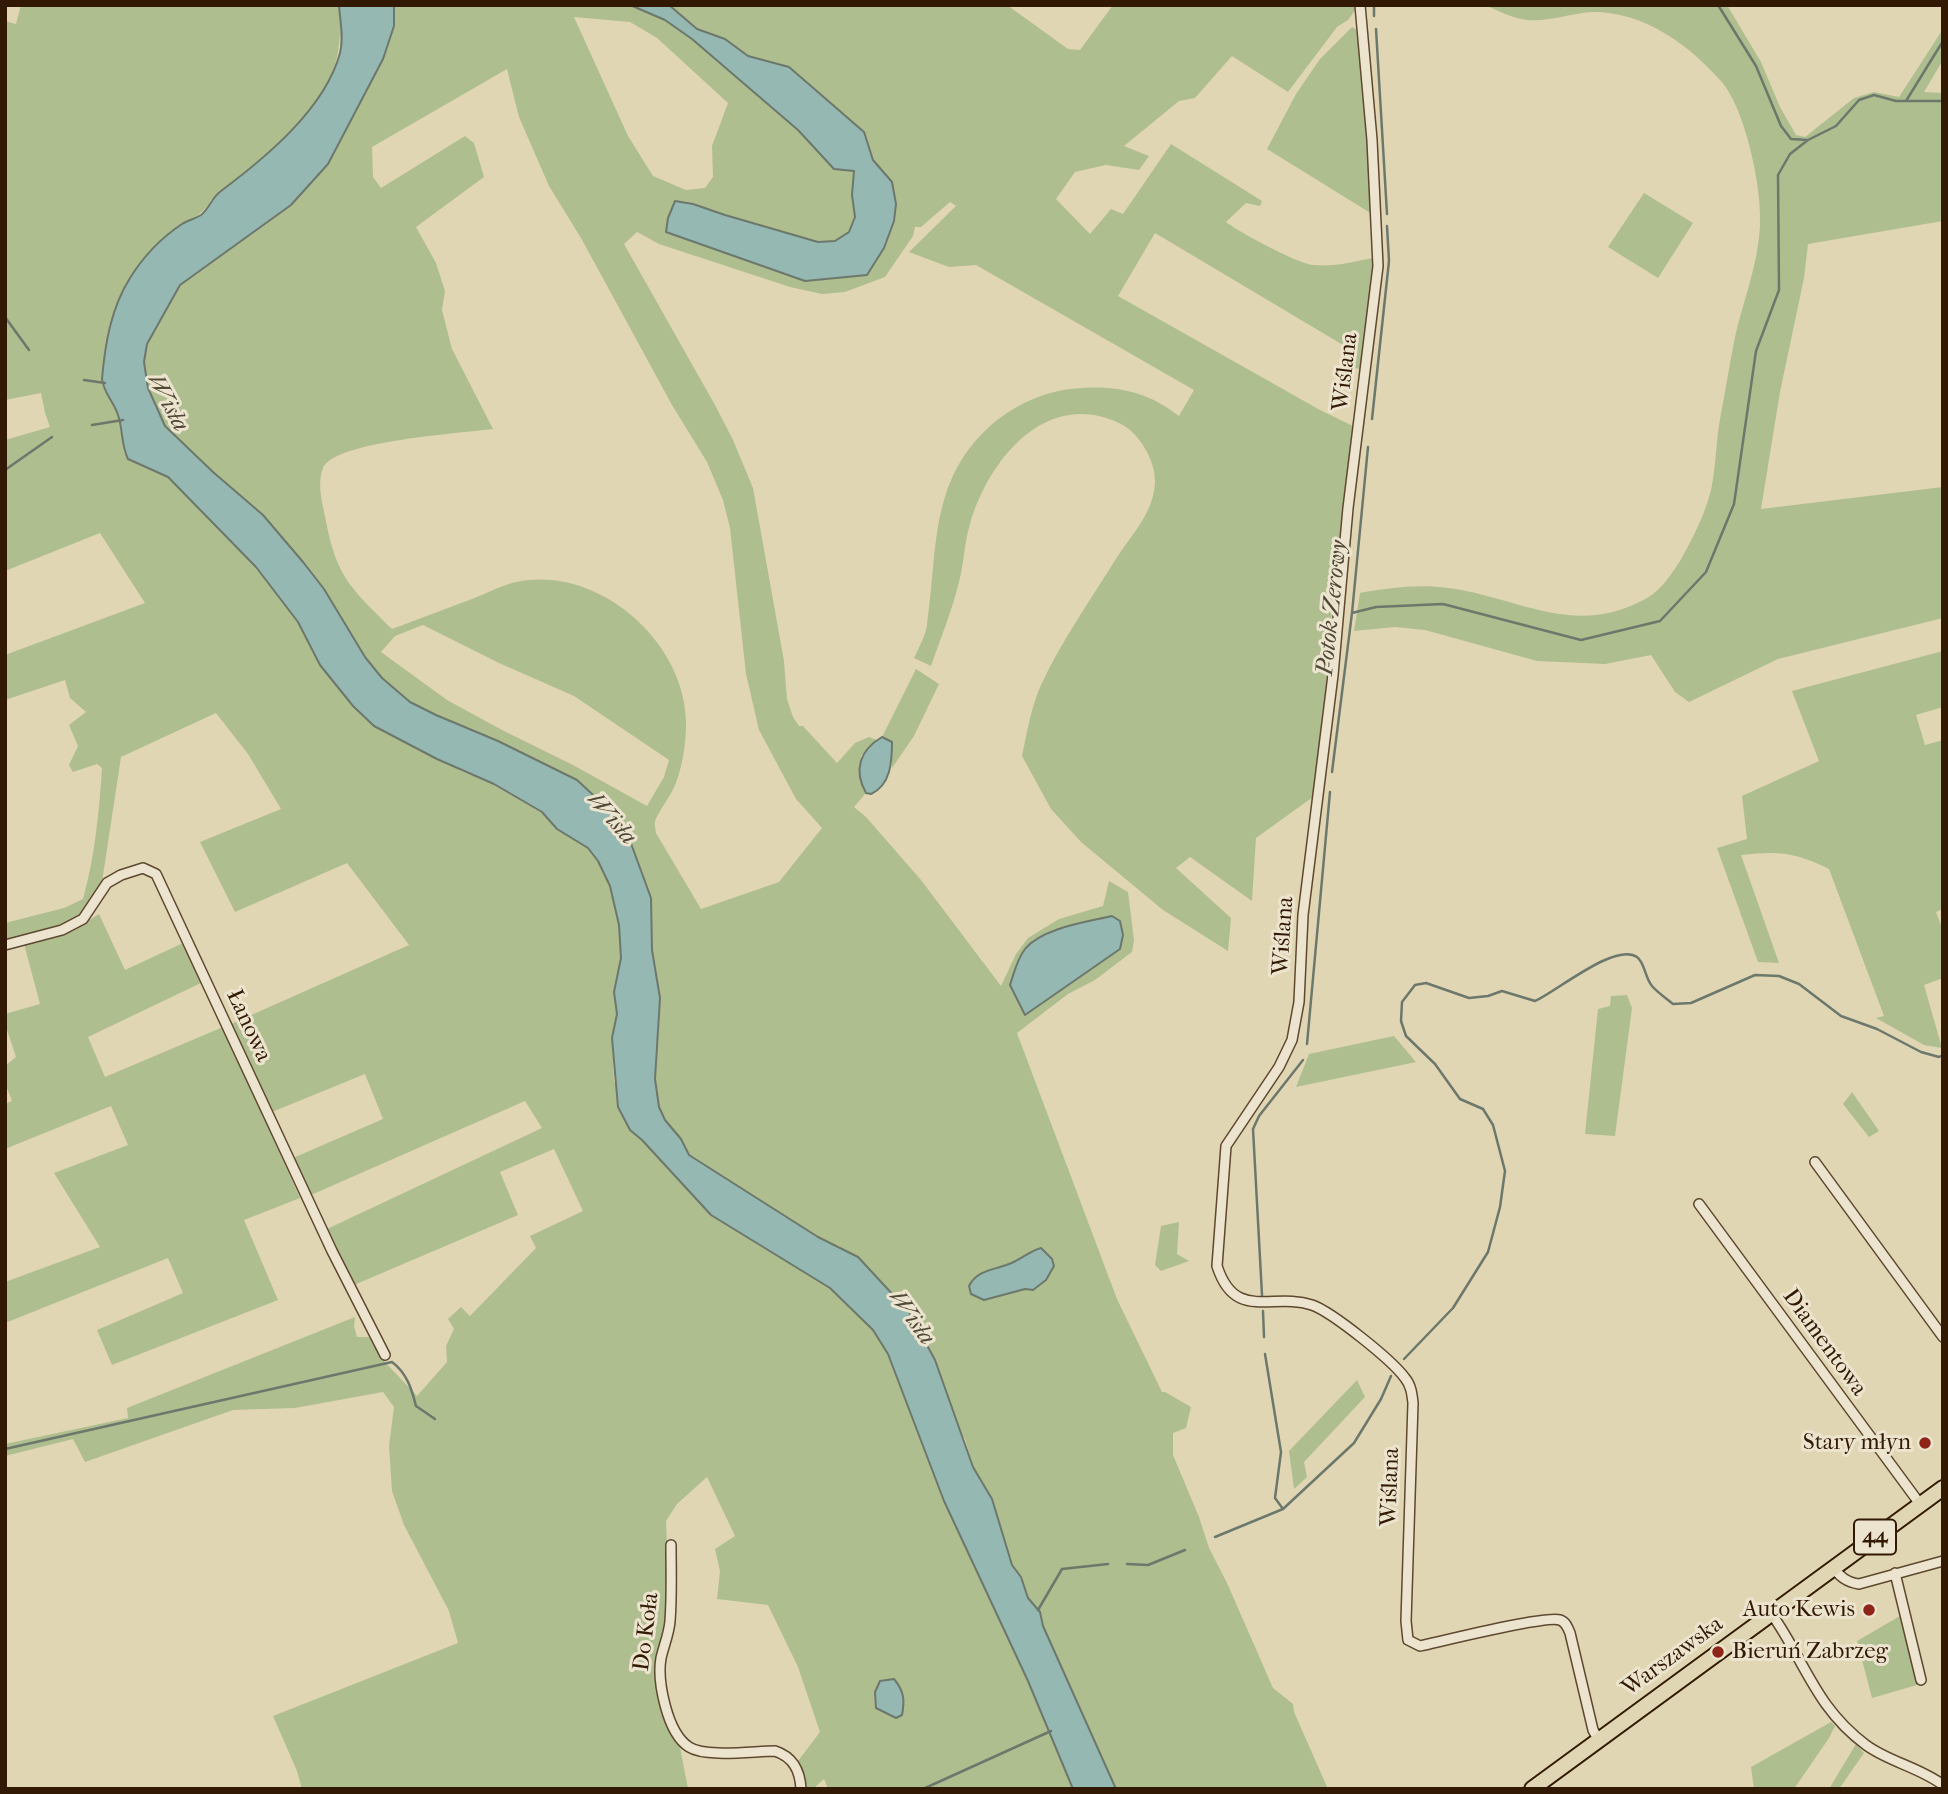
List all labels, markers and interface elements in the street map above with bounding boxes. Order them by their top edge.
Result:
street label: Wiślana [1328,331,1364,413]
water label: Wisła [140,369,194,437]
water label: Potok Zerowy [1312,539,1354,677]
water label: Wisła [580,787,642,851]
street label: Wiślana [1267,896,1301,976]
street label: Łanowa [219,986,277,1066]
street label: Diamentowa [1776,1284,1872,1402]
water label: Wisła [882,1285,940,1351]
place label: Stary młyn [1803,1429,1911,1457]
marker: Stary młyn [1917,1435,1933,1451]
street label: Wiślana [1376,1447,1406,1527]
road number: 44 [1854,1520,1896,1554]
street label: Do Koła [628,1591,666,1673]
place label: Auto Kewis [1743,1596,1855,1624]
marker: Auto Kewis [1861,1602,1877,1618]
street label: Warszawska [1617,1611,1729,1703]
place label: Bieruń Zabrzeg [1732,1638,1888,1666]
marker: Bieruń Zabrzeg [1710,1644,1726,1660]

